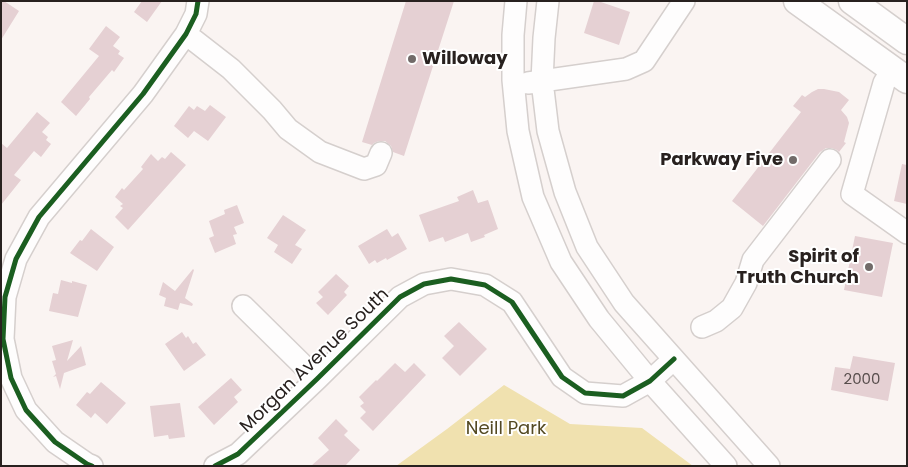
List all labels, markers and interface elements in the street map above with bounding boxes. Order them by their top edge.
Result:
place label: Willoway [422,48,508,70]
marker: Willoway [406,53,418,65]
place label: Parkway Five [660,149,783,171]
marker: Parkway Five [787,154,799,166]
place label: Spirit of Truth Church [737,246,859,288]
marker: Spirit of Truth Church [863,261,875,273]
street label: Morgan Avenue South [236,284,394,438]
house number: 2000 [844,371,880,389]
park label: Neill Park [466,418,546,440]

